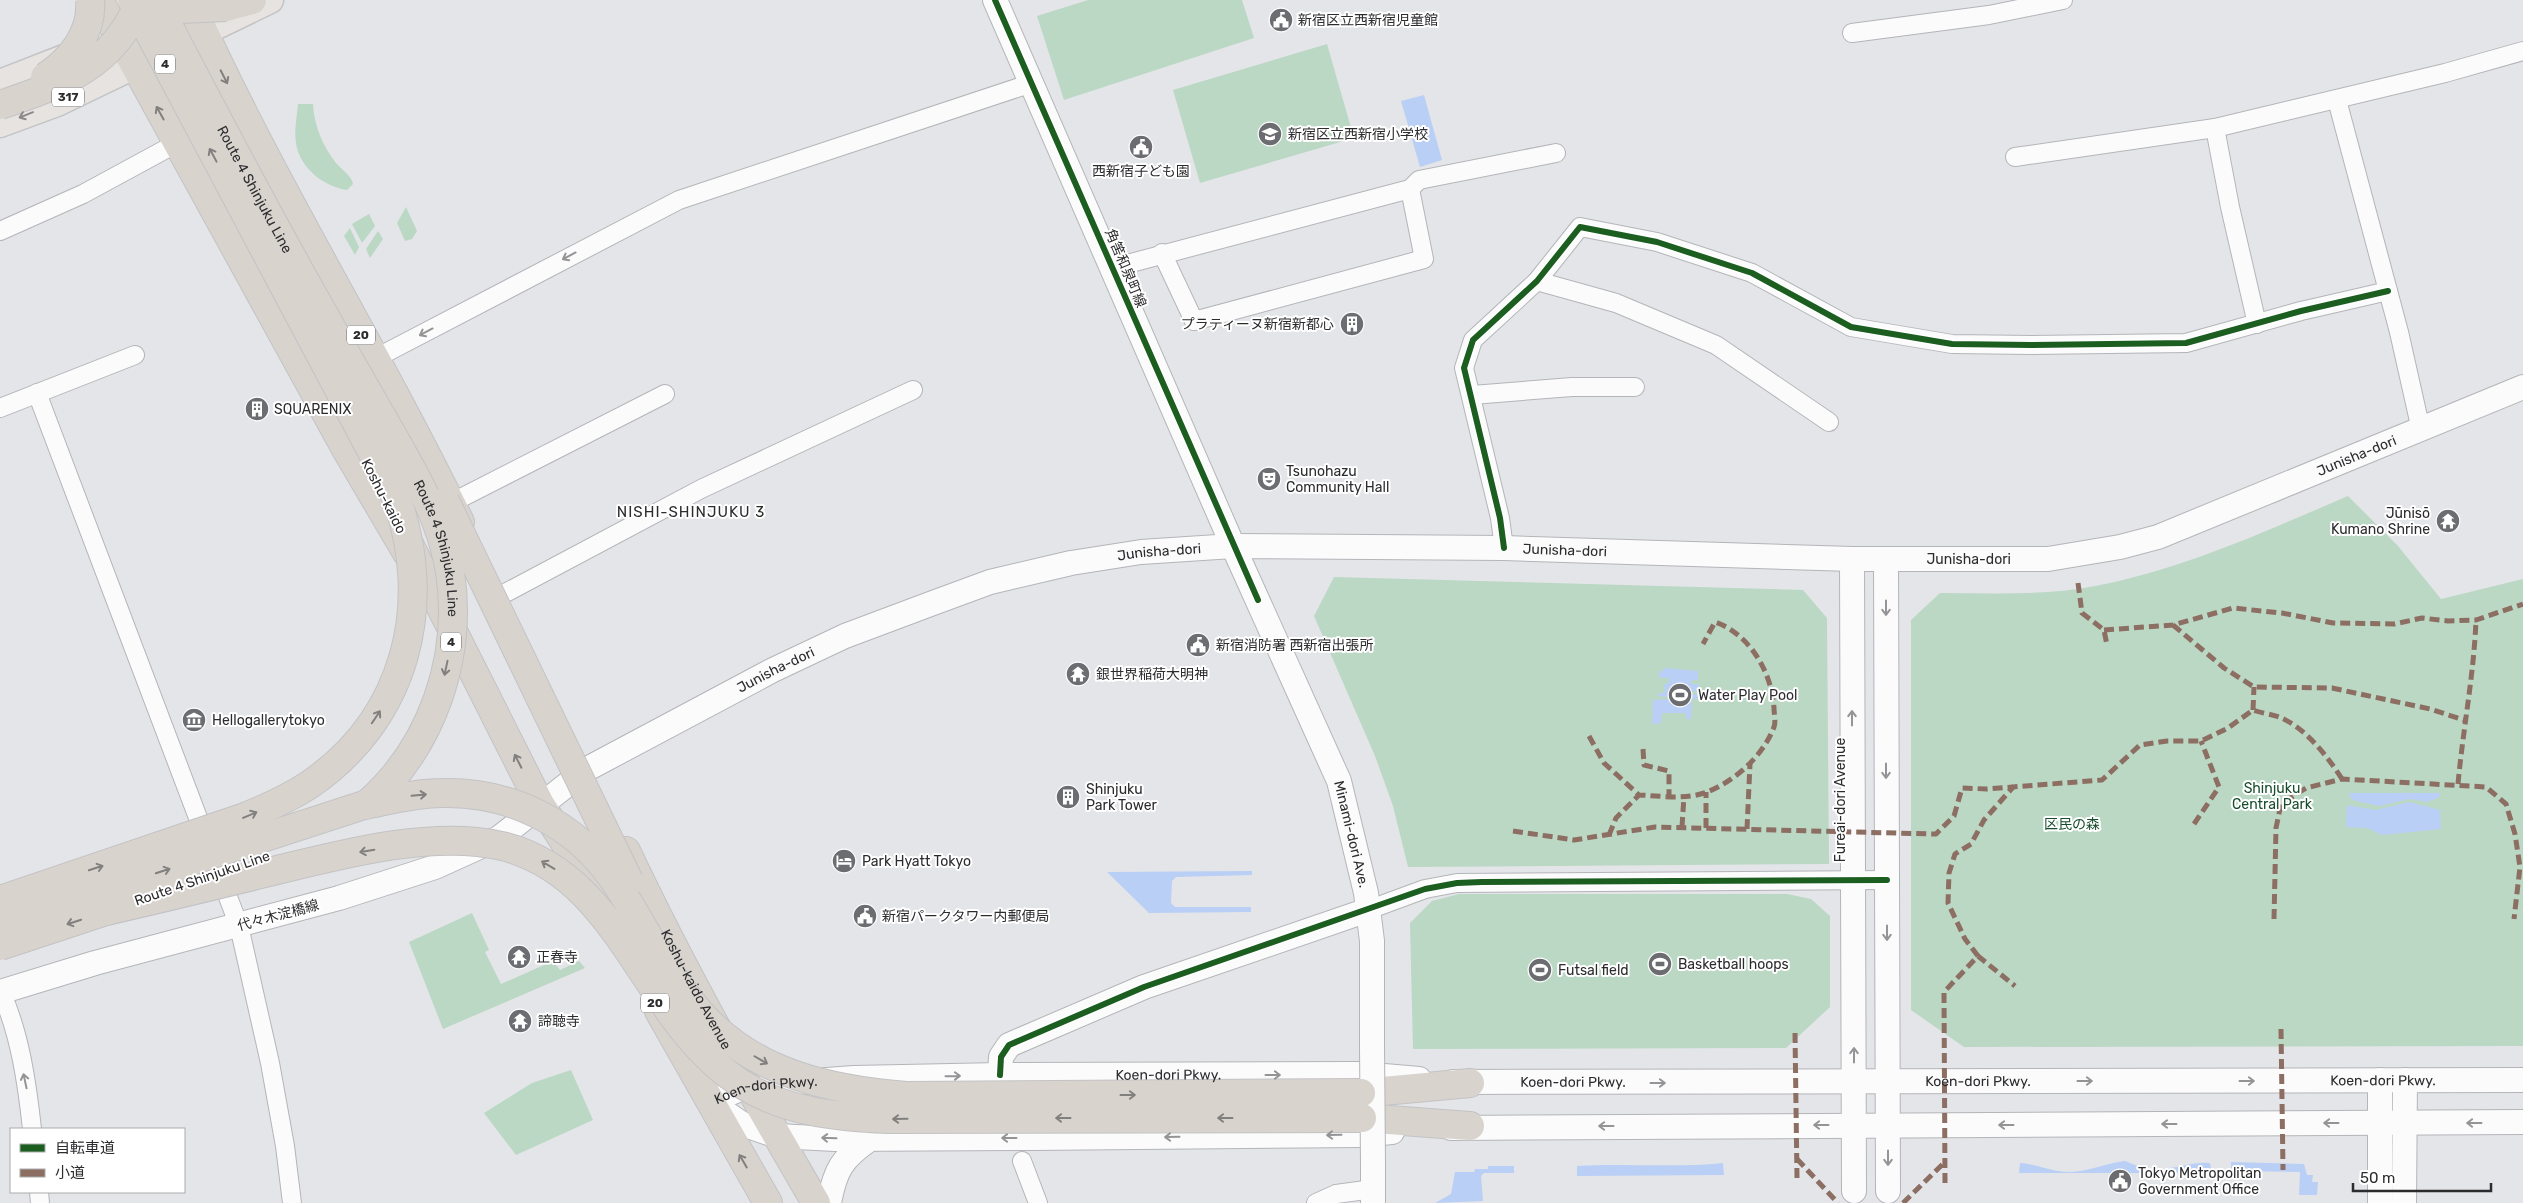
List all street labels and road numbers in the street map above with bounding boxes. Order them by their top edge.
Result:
road number: 4 [155,54,175,74]
road number: 317 [52,88,84,106]
street label: Route 4 Shinjuku Line [213,123,296,256]
street label: 角筈和泉町線 [1101,226,1150,310]
road number: 20 [347,326,375,344]
street label: Junisha-dori [2314,432,2399,480]
street label: Koshu-kaido [357,456,410,536]
street label: Route 4 Shinjuku Line [410,477,461,617]
street label: Junisha-dori [1116,540,1202,565]
street label: Junisha-dori [1522,541,1607,560]
street label: Junisha-dori [1926,551,2011,568]
road number: 4 [441,632,461,652]
street label: Junisha-dori [734,644,817,697]
street label: Fureai-dori Avenue [1832,738,1849,862]
street label: Minami-dori Ave. [1330,779,1372,889]
street label: Route 4 Shinjuku Line [132,847,272,910]
street label: 代々木淀橋線 [235,896,321,935]
street label: Koshu-kaido Avenue [657,927,735,1053]
road number: 20 [641,994,669,1012]
street label: Koen-dori Pkwy. [1116,1066,1221,1084]
street label: Koen-dori Pkwy. [2330,1072,2436,1089]
street label: Koen-dori Pkwy. [712,1073,818,1108]
street label: Koen-dori Pkwy. [1925,1073,2031,1090]
street label: Koen-dori Pkwy. [1520,1074,1626,1091]

